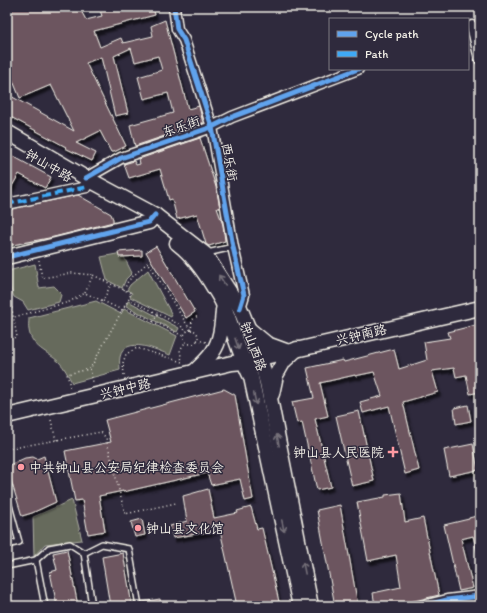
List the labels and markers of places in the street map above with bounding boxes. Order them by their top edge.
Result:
place label: 钟山县人民医院 [293,445,384,460]
marker: 钟山县人民医院 [387,446,399,458]
place label: 中共钟山县公安局纪律检查委员会 [29,460,224,475]
marker: 中共钟山县公安局纪律检查委员会 [16,462,26,472]
place label: 钟山县文化馆 [146,521,224,536]
marker: 钟山县文化馆 [133,523,143,533]

